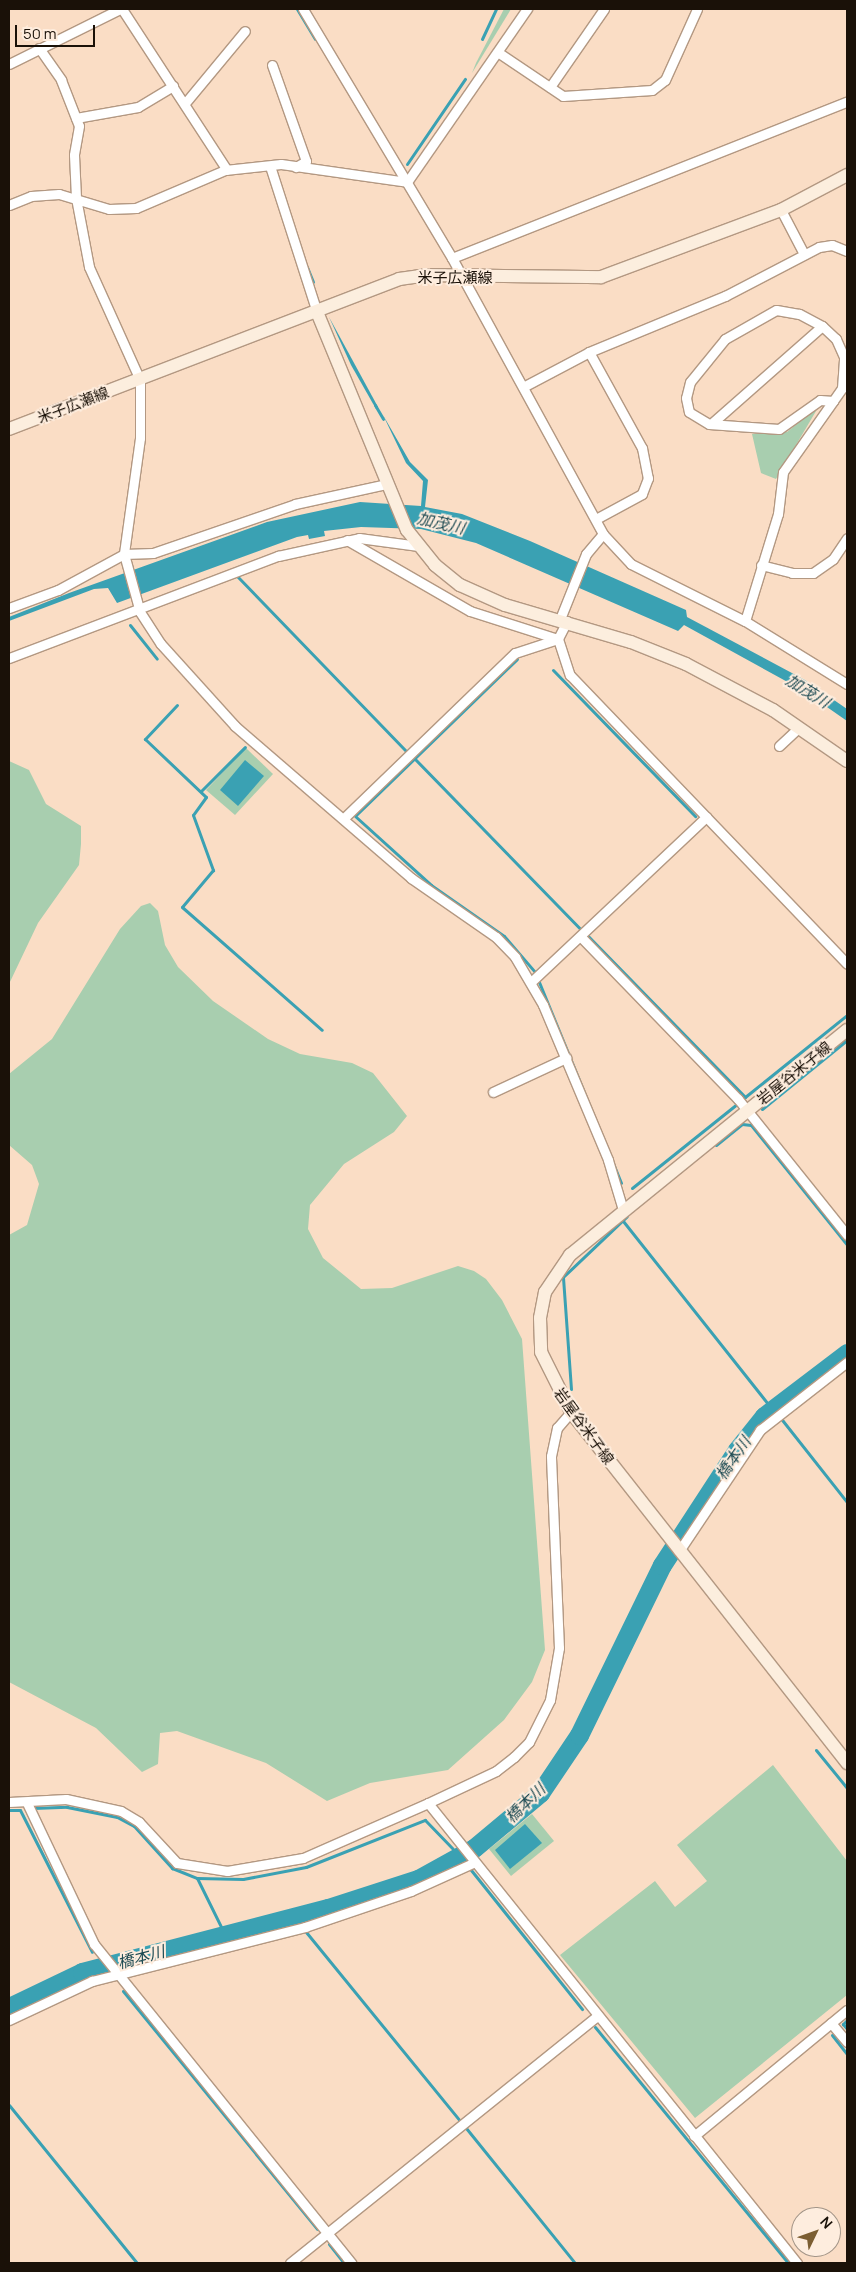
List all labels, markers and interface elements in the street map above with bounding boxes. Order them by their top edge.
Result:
scale bar [18,15,98,47]
text: 50 m [23,23,57,44]
street label: 米子広瀬線 [418,269,492,287]
street label: 米子広瀬線 [35,383,111,427]
water label: 加茂川 [415,508,467,538]
water label: 加茂川 [783,670,833,712]
street label: 岩屋谷米子線 [753,1038,835,1108]
street label: 岩屋谷米子線 [550,1384,618,1468]
water label: 橋本川 [711,1433,755,1483]
water label: 橋本川 [501,1779,549,1827]
water label: 橋本川 [115,1942,167,1972]
north arrow [791,2207,841,2257]
text: N [816,2212,837,2232]

